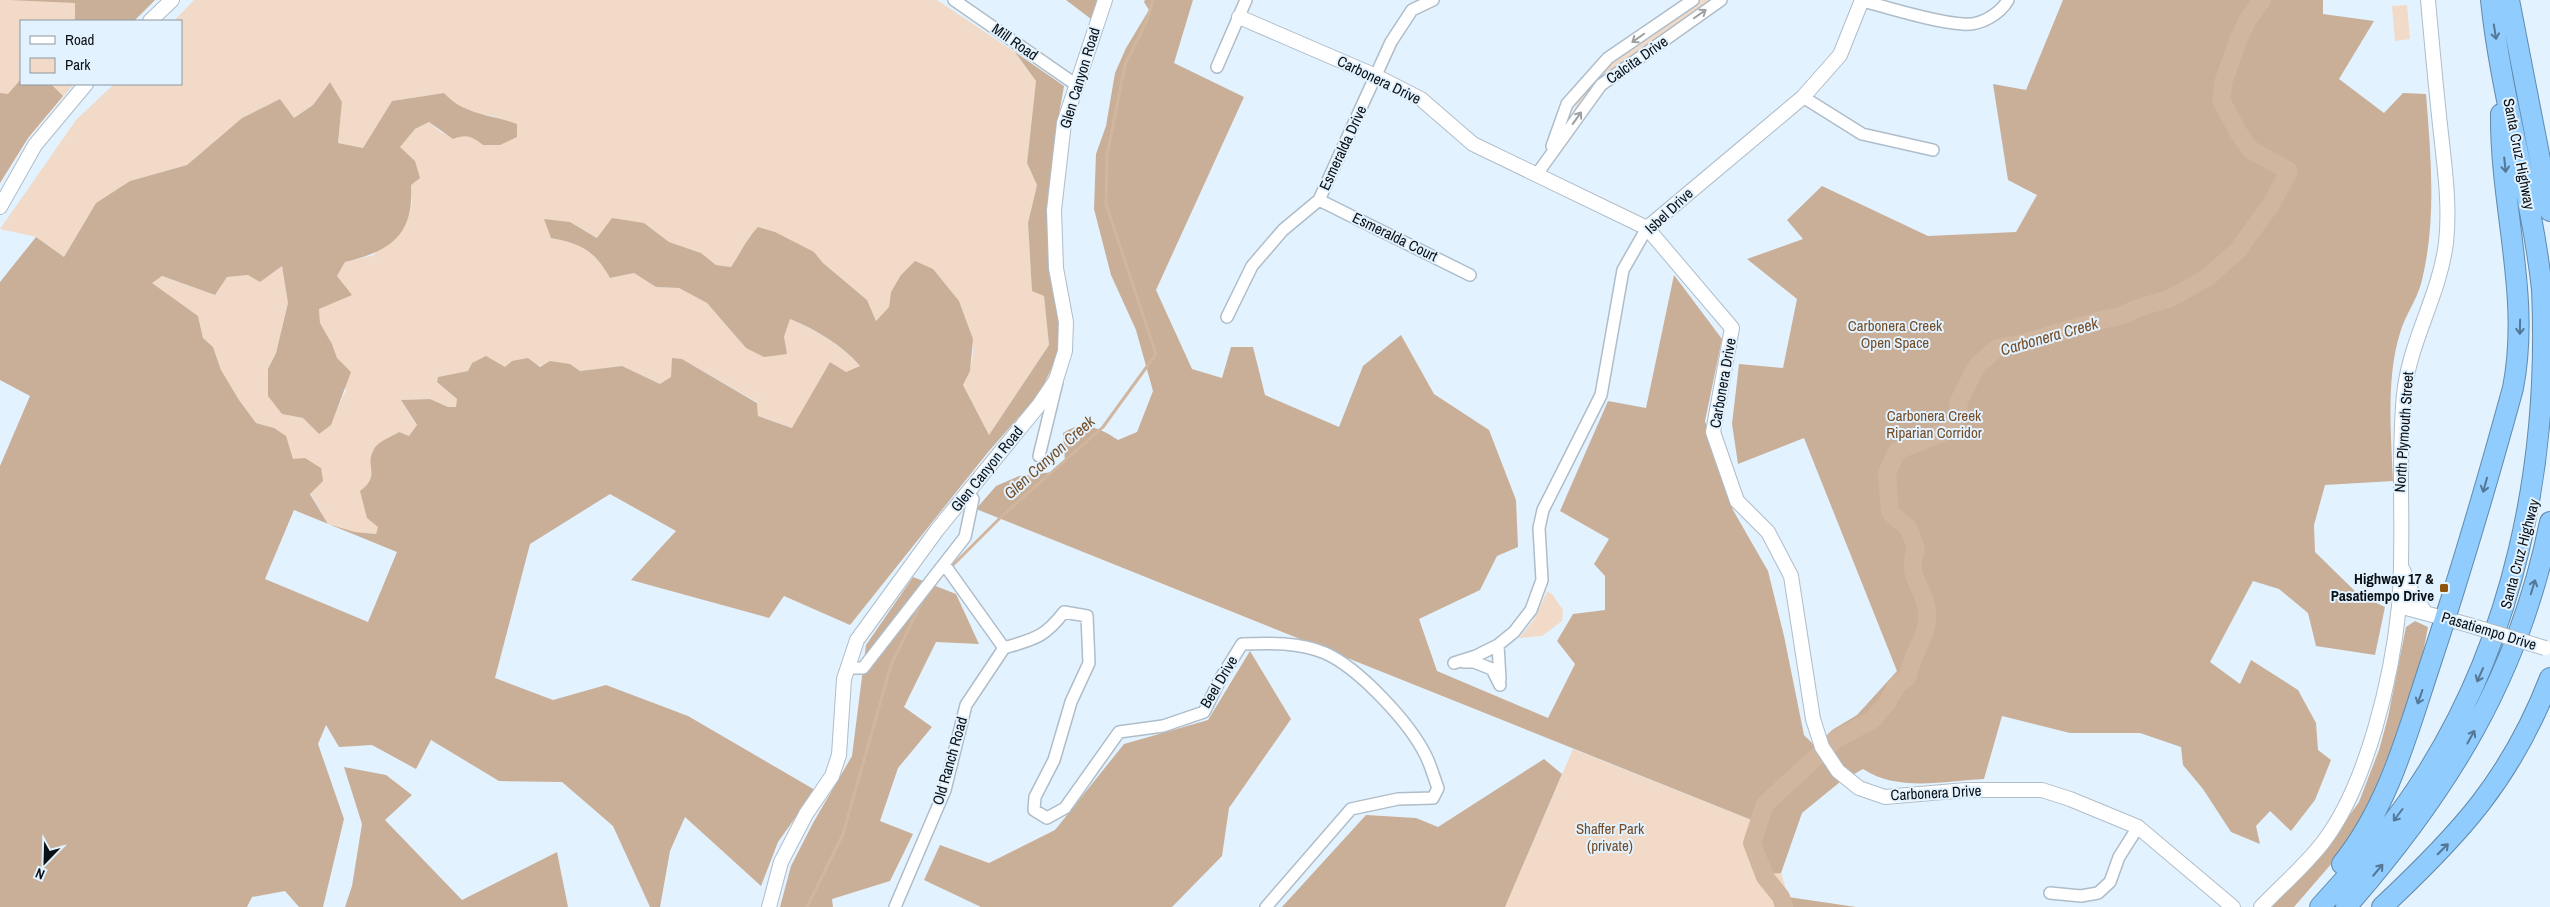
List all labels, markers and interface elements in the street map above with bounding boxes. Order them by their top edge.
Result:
one-way arrow [1693,9,1707,19]
street label: Mill Road [988,18,1043,65]
legend [20,20,182,85]
one-way arrow [2491,24,2501,40]
street label: Glen Canyon Road [1054,25,1105,131]
text: Road [65,29,94,50]
street label: Calcita Drive [1602,31,1672,89]
one-way arrow [1631,33,1645,43]
street label: Carbonera Drive [1334,50,1425,109]
text: Park [65,54,91,75]
street label: Santa Cruz Highway [2498,97,2541,212]
street label: Esmeralda Drive [1314,102,1371,194]
one-way arrow [1572,111,1582,125]
one-way arrow [2500,157,2510,173]
street label: Isbel Drive [1640,183,1697,238]
street label: Esmeralda Court [1349,207,1442,266]
water label: Carbonera Creek [1998,311,2101,360]
park label: Carbonera Creek Open Space [1848,315,1943,353]
one-way arrow [2515,319,2524,335]
street label: Carbonera Drive [1704,336,1741,430]
street label: North Plymouth Street [2389,370,2418,493]
park label: Carbonera Creek Riparian Corridor [1886,405,1982,443]
water label: Glen Canyon Creek [999,410,1099,504]
street label: Glen Canyon Road [946,421,1028,516]
one-way arrow [2480,477,2490,493]
street label: Santa Cruz Highway [2495,496,2544,611]
place label: Highway 17 & Pasatiempo Drive [2331,568,2434,606]
one-way arrow [2529,580,2539,596]
marker: Highway 17 & Pasatiempo Drive [2438,582,2450,594]
street label: Pasatiempo Drive [2439,606,2539,655]
street label: Beel Drive [1195,652,1242,712]
one-way arrow [2475,667,2485,682]
one-way arrow [2414,689,2424,705]
street label: Old Ranch Road [927,714,972,807]
one-way arrow [2467,730,2476,745]
street label: Carbonera Drive [1890,780,1982,805]
one-way arrow [2393,808,2403,822]
park label: Shaffer Park (private) [1576,818,1645,856]
north arrow [20,837,70,887]
one-way arrow [2437,843,2449,855]
text: N [33,864,47,884]
one-way arrow [2373,864,2384,877]

